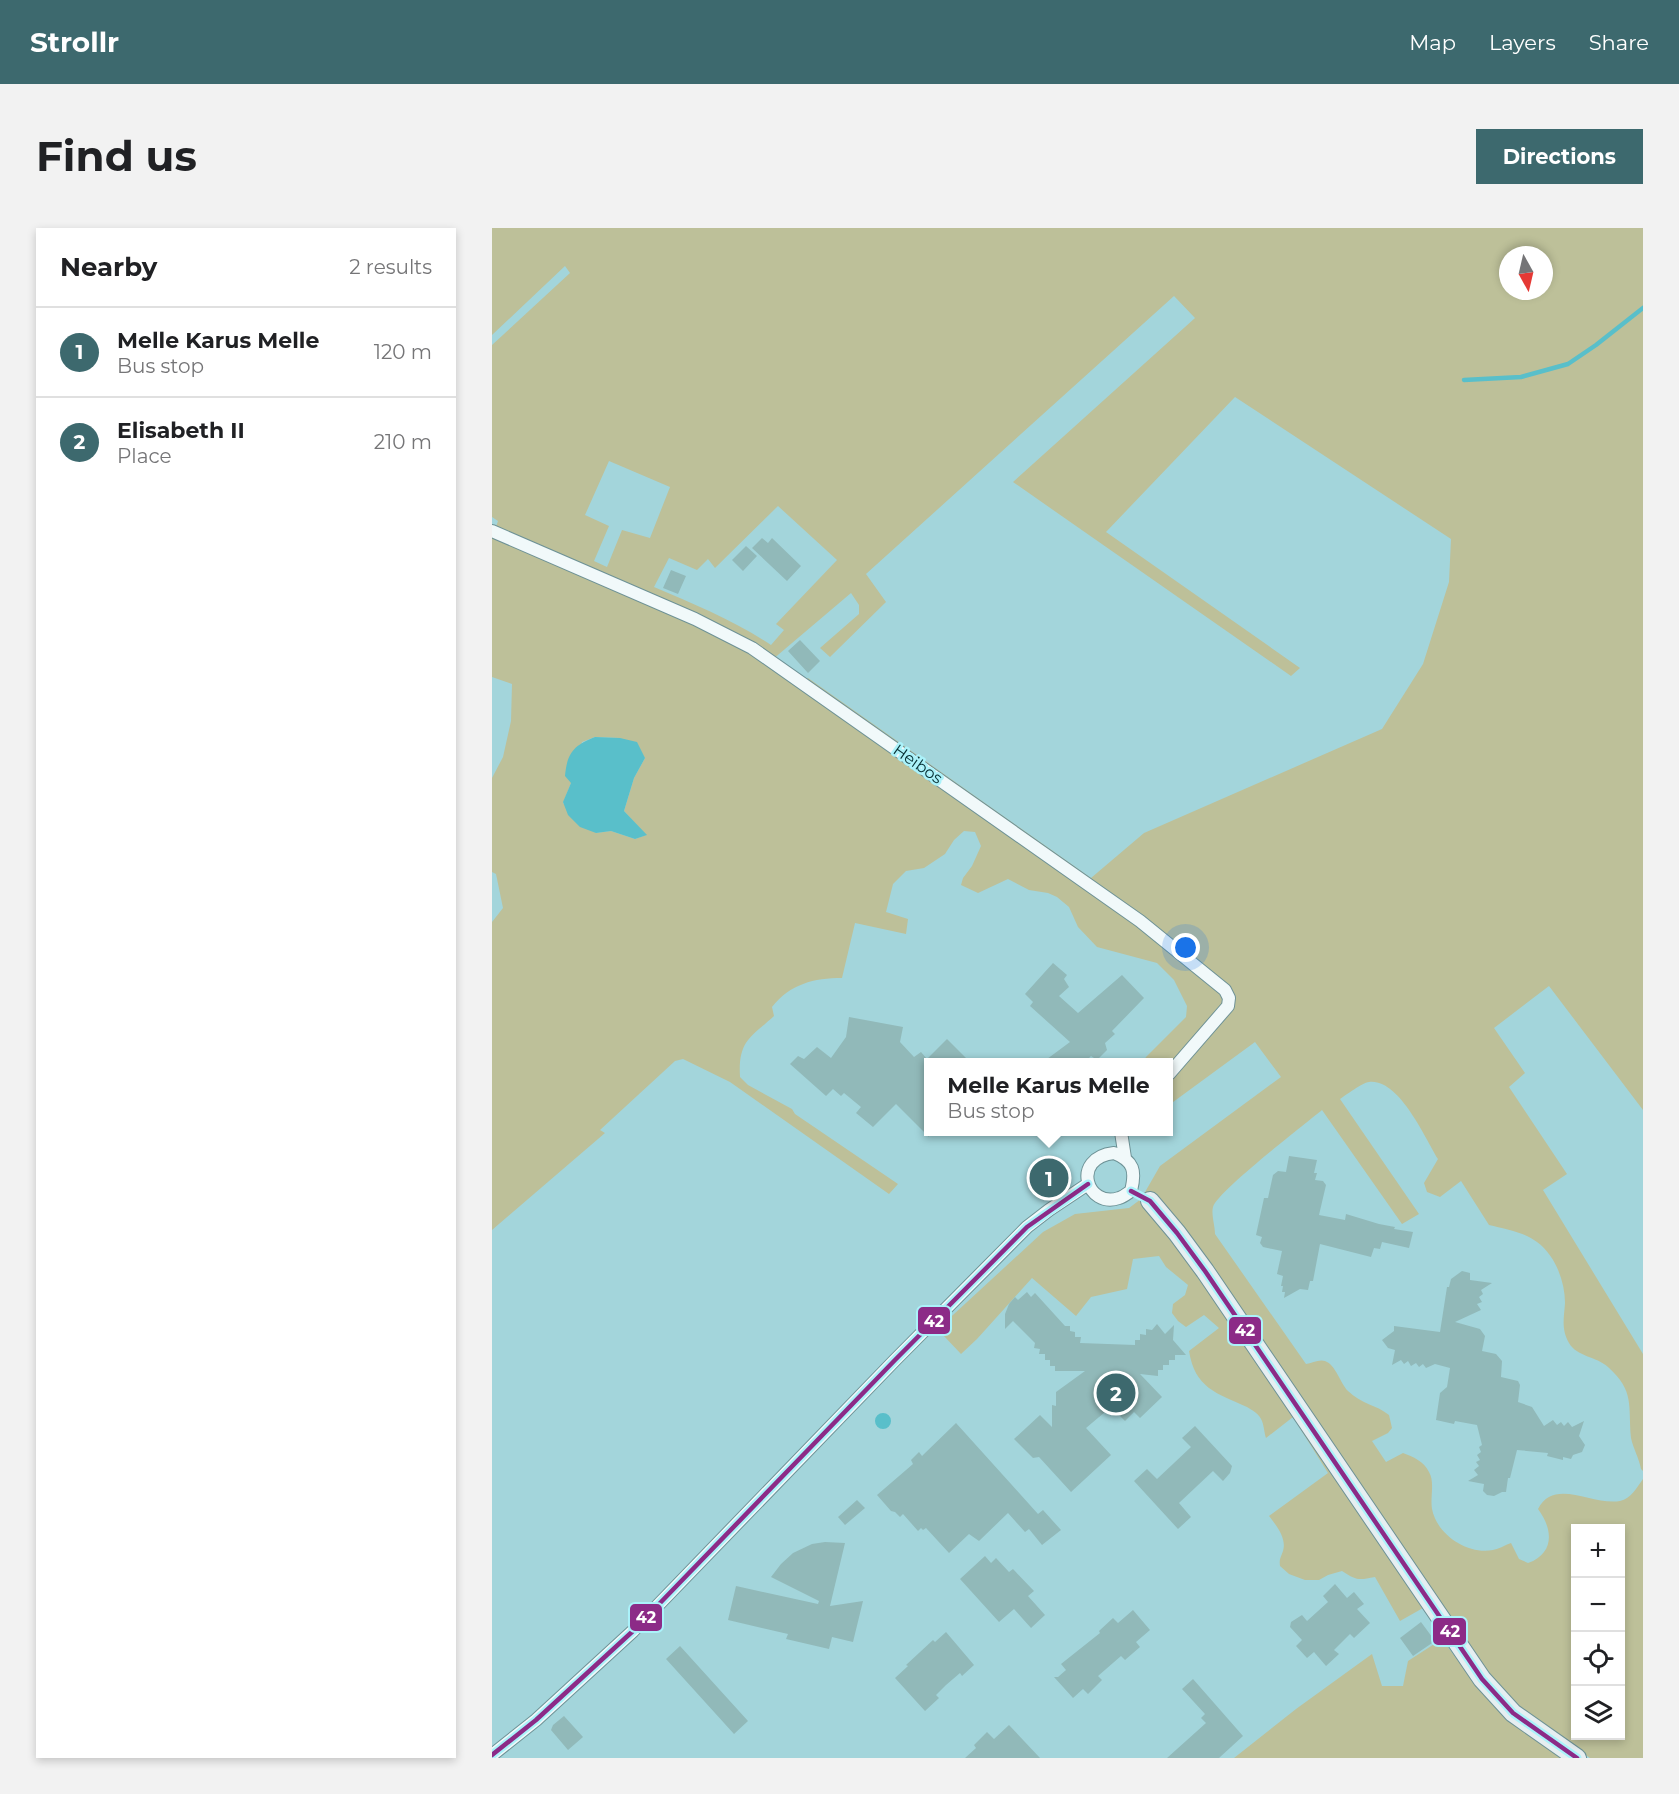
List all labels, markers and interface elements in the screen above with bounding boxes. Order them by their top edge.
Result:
text: Strollr [30,25,119,59]
text: Map [1409,30,1456,55]
text: Layers [1489,30,1556,55]
text: Share [1589,30,1649,55]
button: Directions [1476,129,1643,184]
text: Find us [36,130,197,182]
north arrow [1499,246,1553,300]
text: Nearby [60,251,157,283]
text: 2 results [349,255,432,279]
text: Melle Karus Melle [117,327,319,354]
text: 1 [76,340,83,364]
text: 120 m [374,340,432,364]
text: Bus stop [117,354,204,378]
text: Elisabeth II [117,417,245,444]
text: 2 [74,430,85,454]
text: 210 m [374,430,432,454]
text: Place [117,444,172,468]
street label: Heibos [890,740,946,788]
your location [1171,933,1200,962]
popup [924,1058,1173,1136]
text: Melle Karus Melle [947,1072,1150,1099]
text: Bus stop [947,1099,1034,1123]
pin: 1 [1030,1156,1068,1200]
line badge: 42 [917,1306,951,1335]
text: 42 [924,1312,944,1331]
line badge: 42 [1228,1316,1262,1345]
text: 42 [1235,1321,1255,1340]
pin: 2 [1096,1370,1136,1416]
map controls [1571,1524,1625,1740]
button: + [1571,1524,1625,1578]
button: − [1571,1578,1625,1632]
line badge: 42 [629,1603,663,1632]
text: 42 [636,1608,656,1627]
line badge: 42 [1432,1617,1467,1646]
text: 42 [1440,1622,1460,1641]
button: locate [1571,1632,1625,1686]
button: layers [1571,1686,1625,1740]

